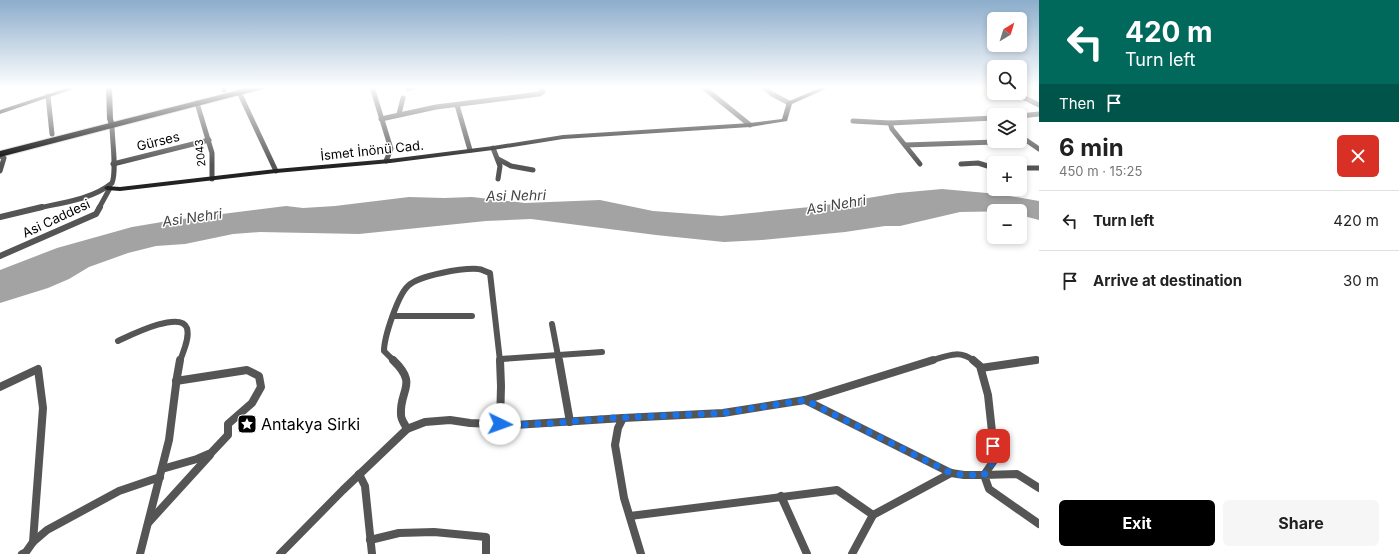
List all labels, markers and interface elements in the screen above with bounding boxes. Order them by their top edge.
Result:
north arrow [987,12,1027,52]
map controls [987,12,1027,244]
text: 420 m [1125,15,1213,49]
icon: left [1059,16,1111,68]
text: Turn left [1125,49,1195,70]
button: search [987,60,1027,100]
icon: arrive [1103,92,1125,114]
text: Then [1059,94,1095,113]
button: layers [987,108,1027,148]
street label: Gürses [135,128,181,154]
text: 6 min [1059,133,1124,162]
button: close [1337,135,1379,177]
street label: İsmet İnönü Cad. [320,137,424,163]
street label: 2043 [192,138,208,167]
button: + [987,156,1027,196]
text: 450 m · 15:25 [1059,163,1142,179]
water label: Asi Nehri [485,186,547,204]
water label: Asi Nehri [804,191,868,217]
street label: Asi Caddesi [20,195,92,241]
water label: Asi Nehri [160,204,224,230]
button: − [987,204,1027,244]
icon: left [1059,210,1081,232]
text: Turn left [1093,211,1154,230]
text: 420 m [1333,211,1379,230]
icon: arrive [1059,270,1081,292]
text: Arrive at destination [1093,271,1242,290]
text: 30 m [1343,271,1379,290]
position arrow [479,403,521,445]
place icon: Antakya Sirki [236,413,258,435]
place label: Antakya Sirki [261,414,360,434]
pin [976,429,1010,463]
icon: arrive [982,435,1004,457]
button: Exit [1059,500,1215,546]
button: Share [1223,500,1379,546]

